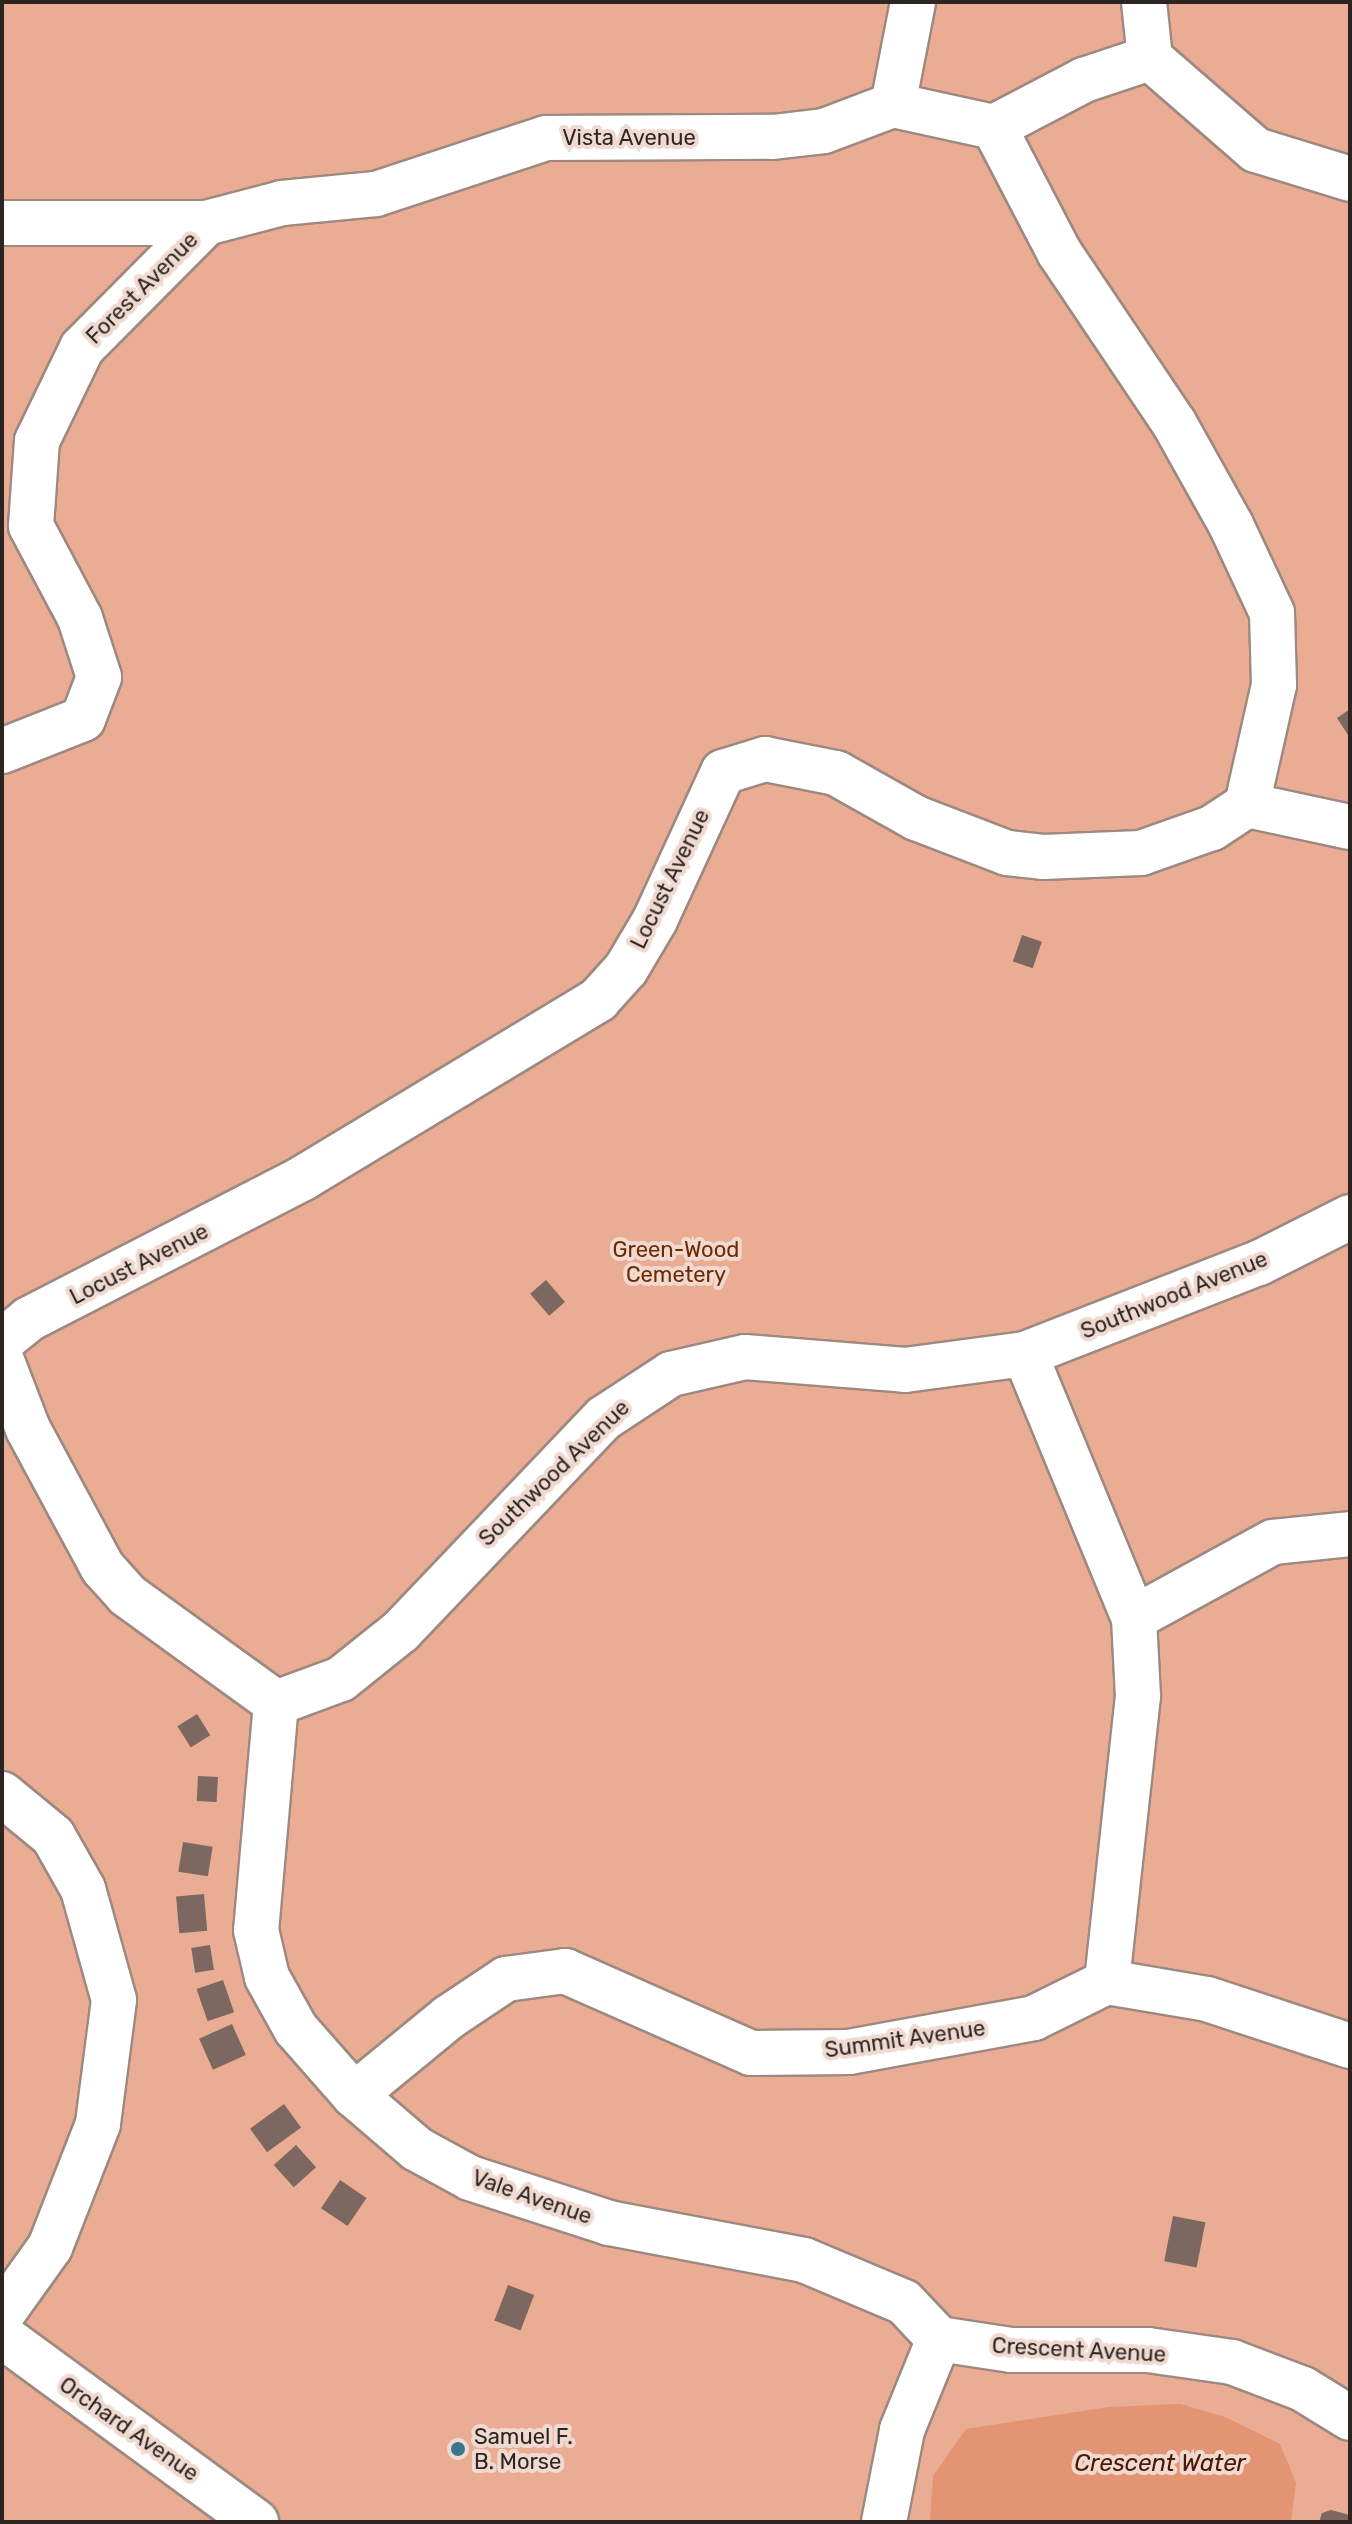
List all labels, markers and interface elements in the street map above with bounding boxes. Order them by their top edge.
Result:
street label: Vista Avenue [562,125,696,151]
street label: Forest Avenue [80,226,204,350]
street label: Locust Avenue [625,805,715,953]
street label: Locust Avenue [65,1218,213,1310]
park label: Green-Wood Cemetery [613,1236,739,1288]
street label: Southwood Avenue [1077,1245,1271,1345]
street label: Southwood Avenue [473,1394,635,1552]
street label: Summit Avenue [823,2015,987,2063]
street label: Vale Avenue [468,2164,596,2230]
street label: Crescent Avenue [991,2332,1167,2368]
street label: Orchard Avenue [54,2371,204,2487]
place label: Samuel F. B. Morse [474,2423,573,2474]
marker: Samuel F. B. Morse [449,2440,467,2458]
water label: Crescent Water [1074,2450,1246,2478]

